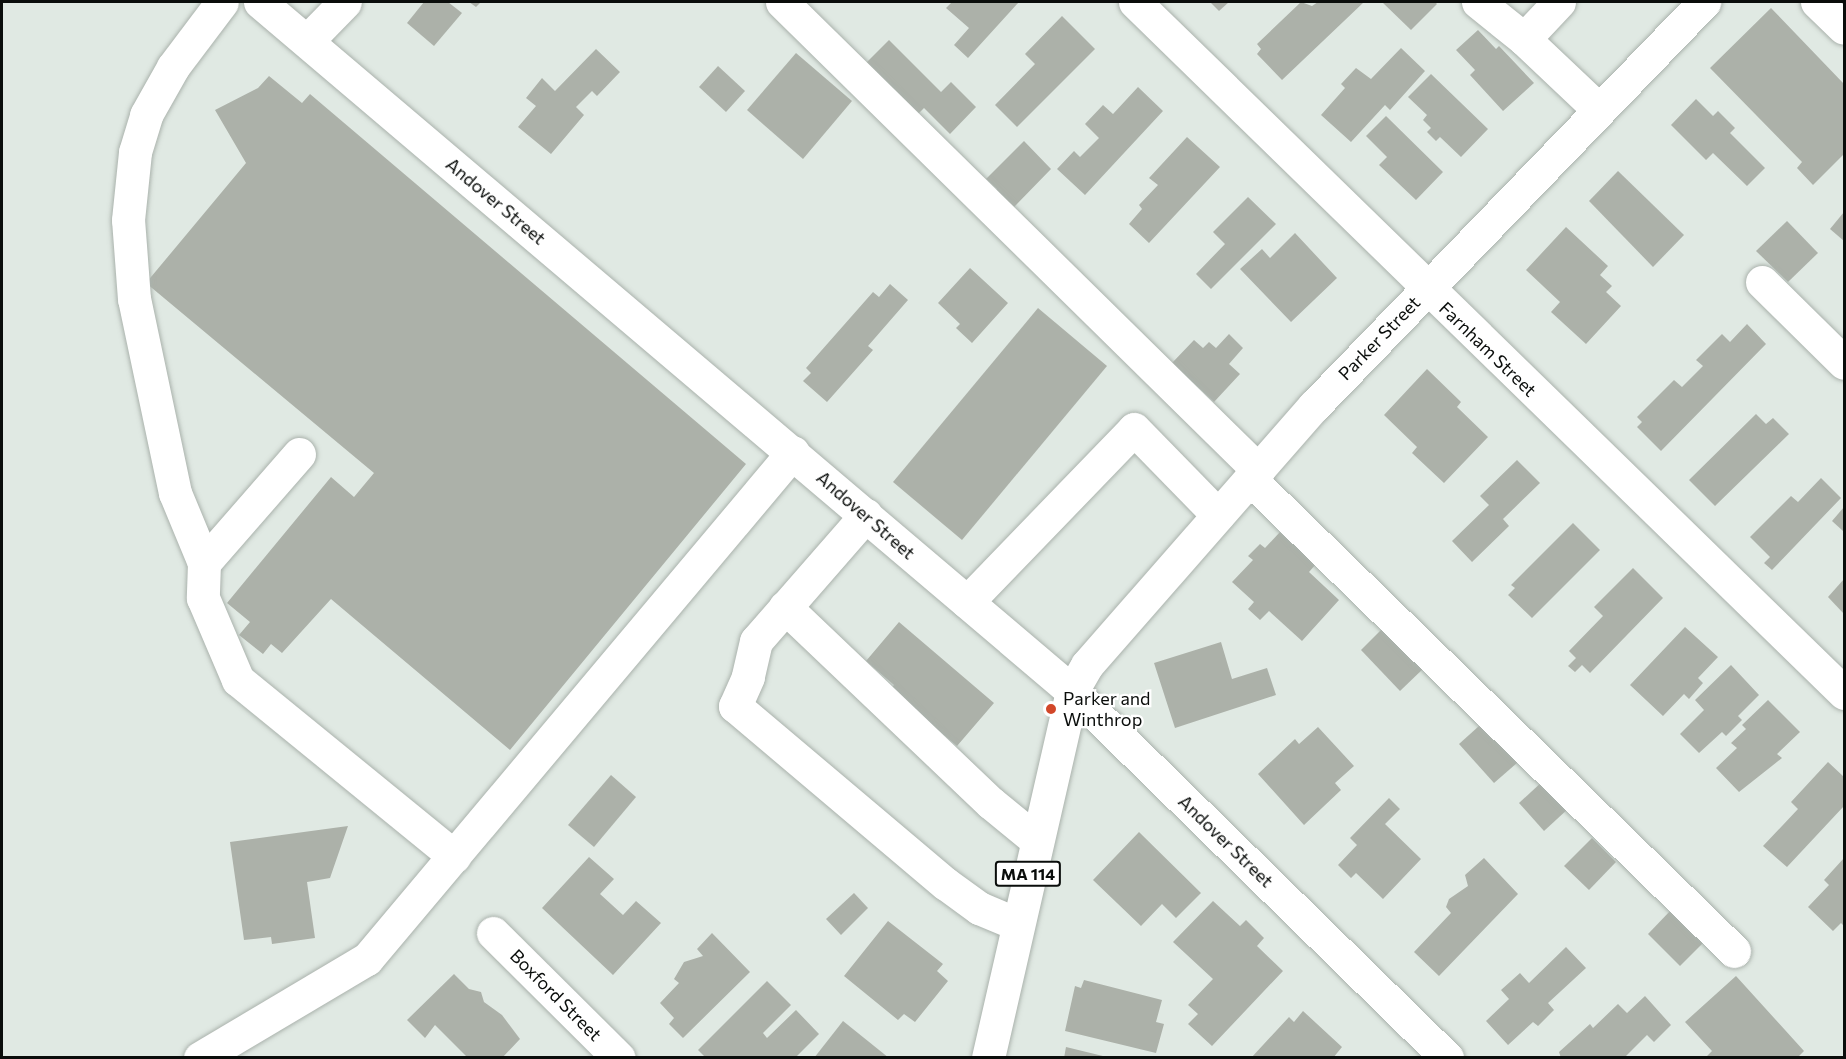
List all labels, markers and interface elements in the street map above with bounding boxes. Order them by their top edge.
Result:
street label: Andover Street [442,153,550,249]
street label: Parker Street [1334,292,1424,384]
street label: Farnham Street [1435,297,1541,401]
street label: Andover Street [812,466,920,564]
place label: Parker and Winthrop [1063,688,1151,730]
marker: Parker and Winthrop [1044,702,1058,716]
street label: Andover Street [1174,790,1278,892]
road number: MA 114 [994,861,1062,887]
street label: Boxford Street [506,945,606,1045]

